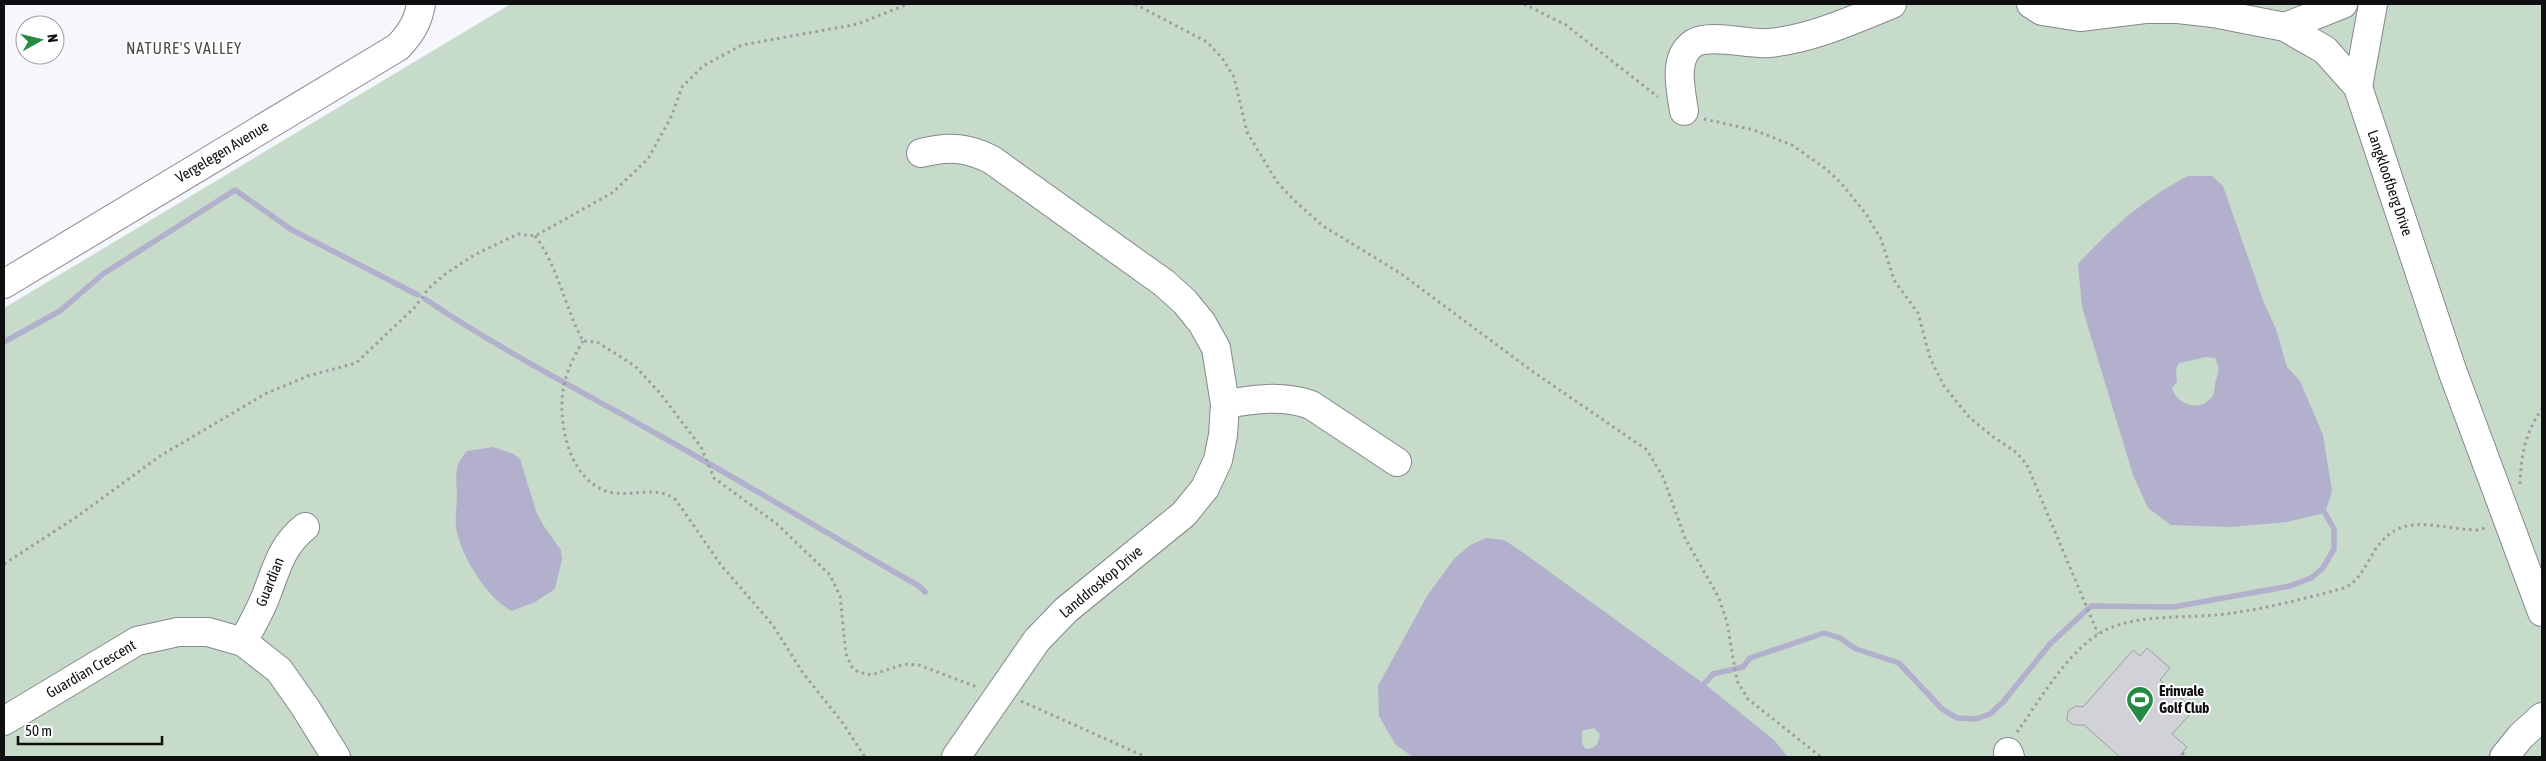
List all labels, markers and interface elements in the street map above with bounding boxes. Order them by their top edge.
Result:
north arrow [15,15,65,65]
text: N [44,33,61,43]
district label: NATURE'S VALLEY [126,39,242,57]
street label: Vergelegen Avenue [172,117,271,186]
street label: Langkloofberg Drive [2364,128,2417,238]
street label: Landdroskop Drive [1056,542,1146,621]
street label: Guardian [252,555,287,609]
street label: Guardian Crescent [43,636,139,701]
place label: Erinvale Golf Club [2159,682,2209,716]
sports icon: Erinvale Golf Club [2125,685,2155,724]
scale bar [18,714,161,746]
text: 50 m [25,722,52,739]

